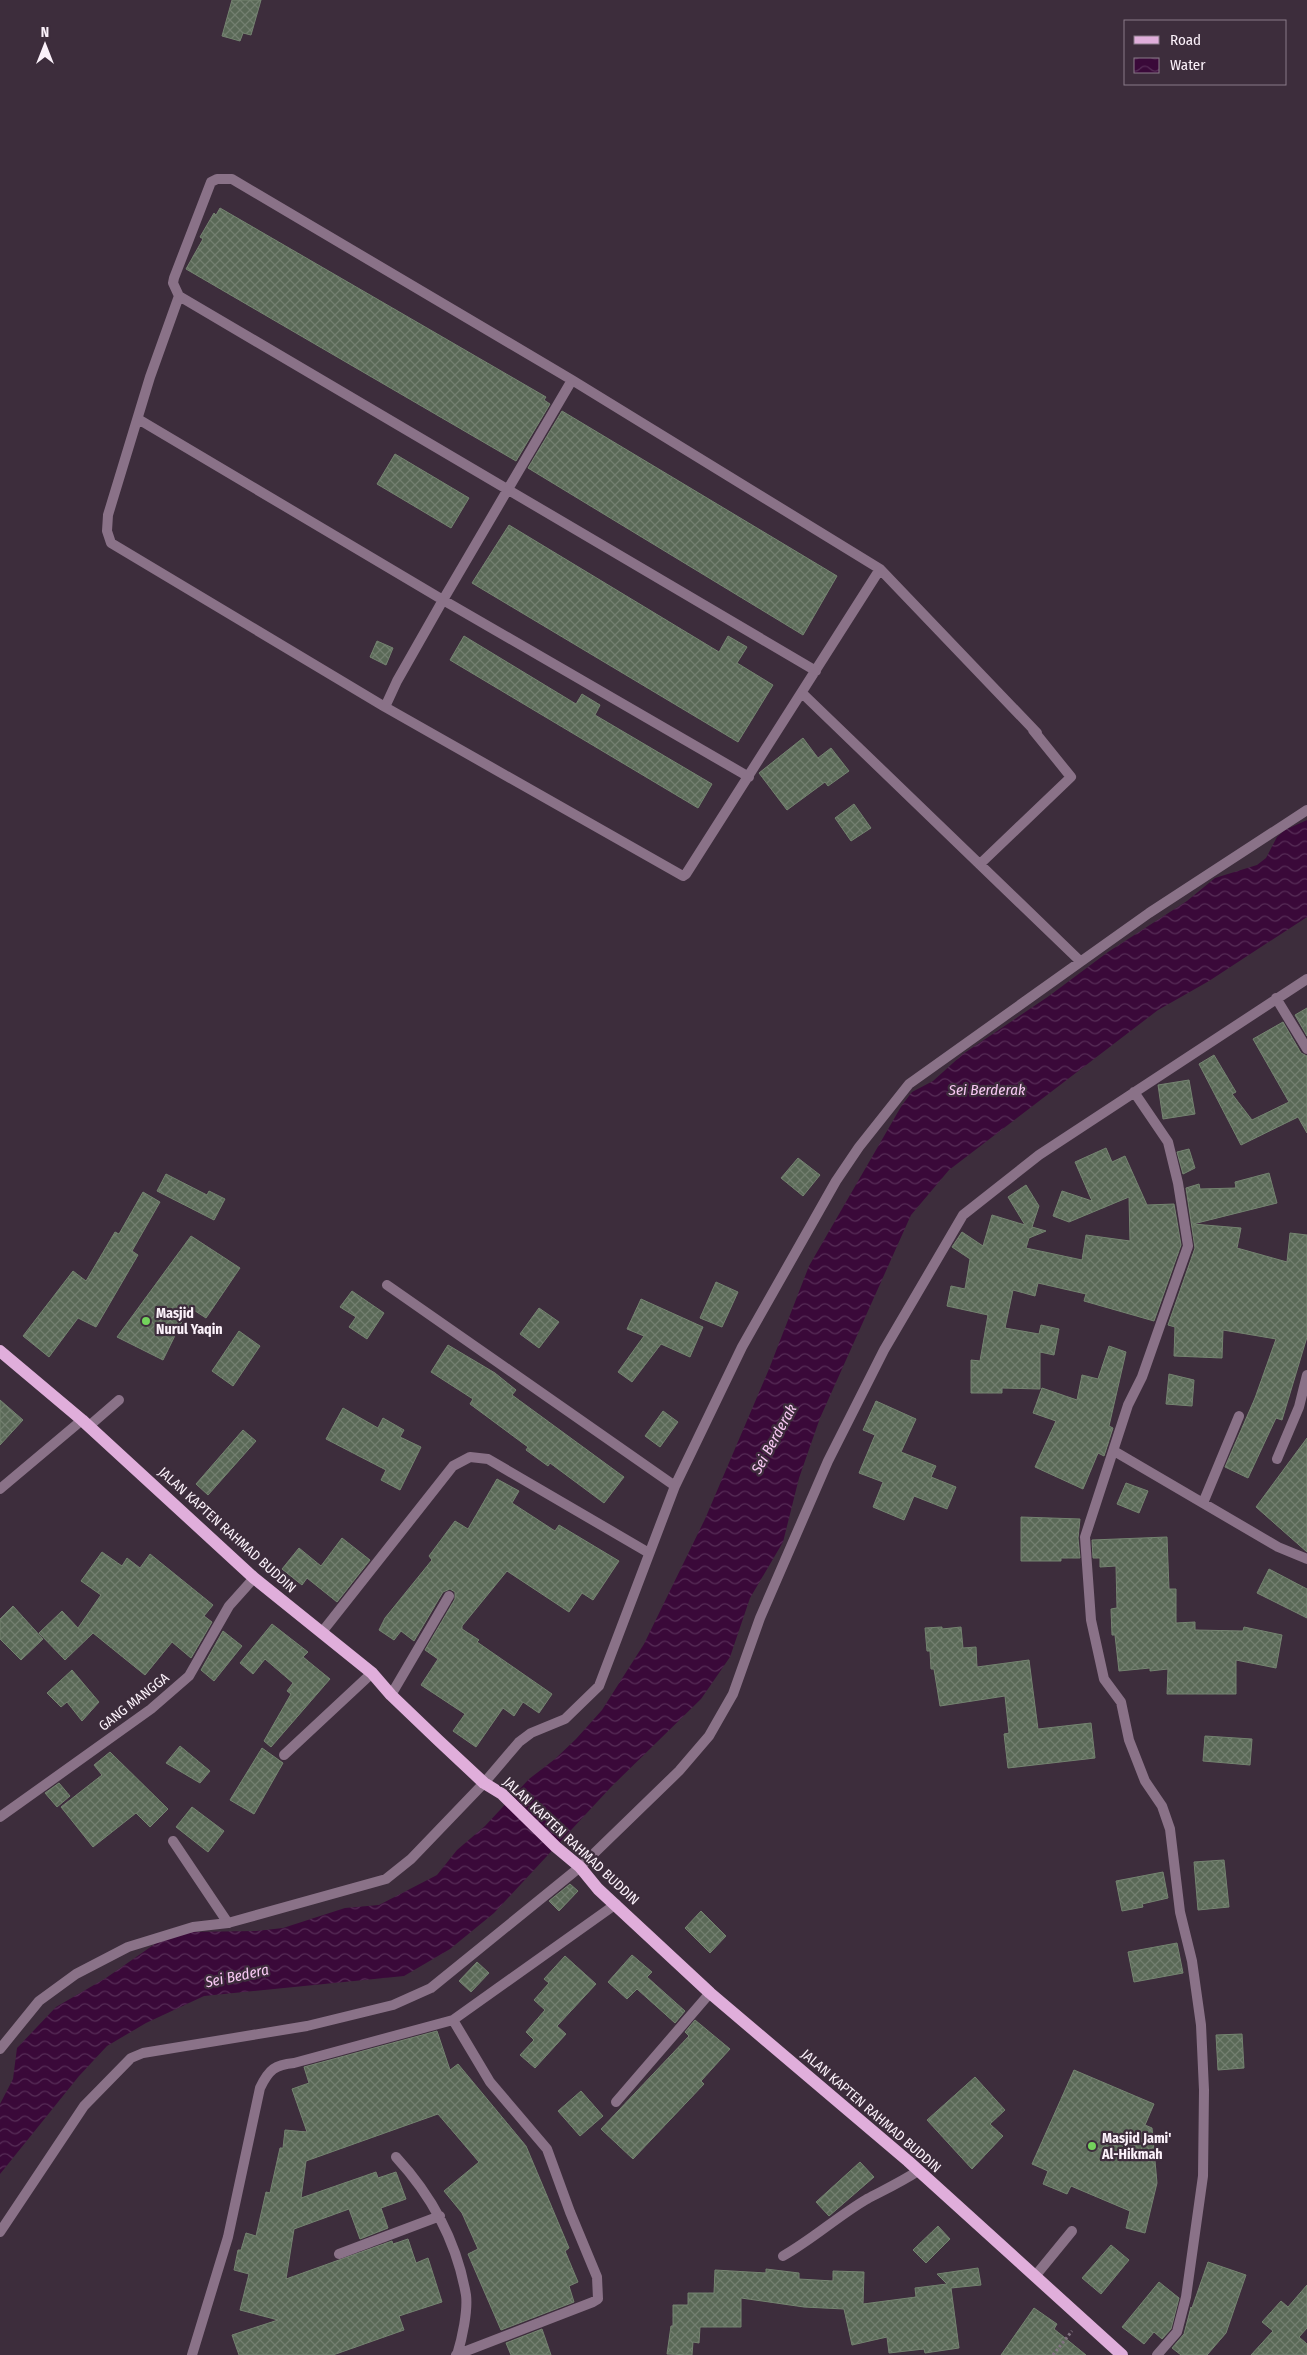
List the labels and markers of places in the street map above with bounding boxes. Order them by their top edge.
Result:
place label: Masjid Nurul Yaqin [156,1305,223,1338]
marker: Masjid Nurul Yaqin [140,1315,152,1327]
place label: Masjid Jami' Al-Hikmah [1101,2130,1171,2163]
marker: Masjid Jami' Al-Hikmah [1086,2140,1098,2152]

